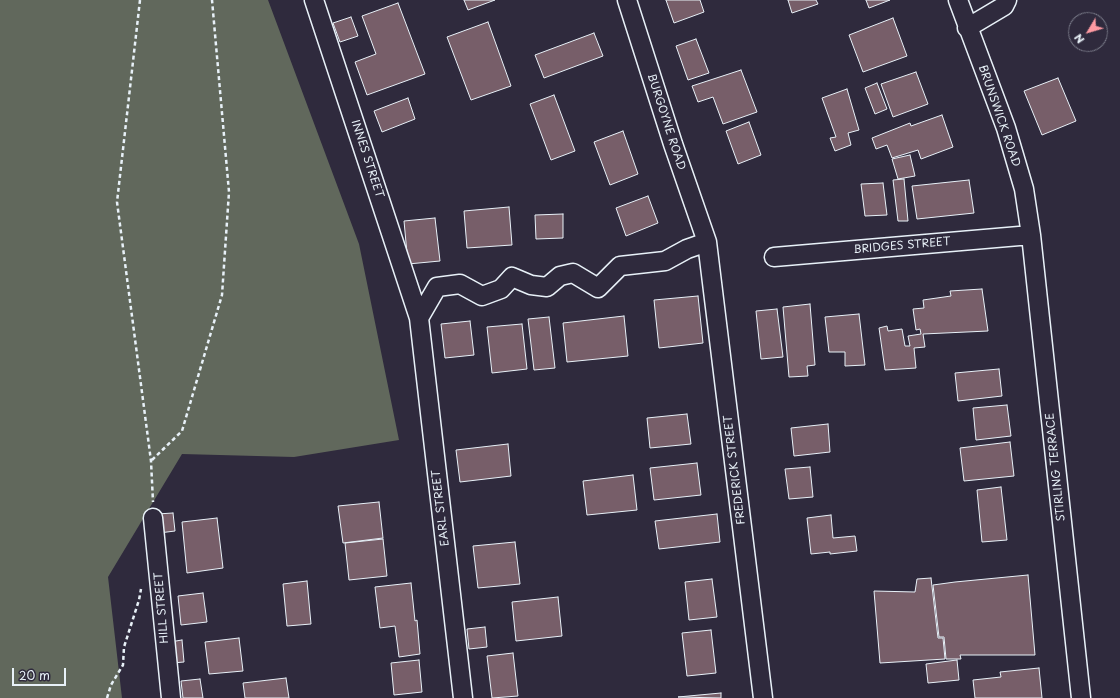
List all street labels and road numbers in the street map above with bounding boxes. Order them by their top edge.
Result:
street label: BRUNSWICK ROAD [975,63,1023,169]
street label: BURGOYNE ROAD [644,72,688,172]
street label: INNES STREET [348,118,386,200]
street label: BRIDGES STREET [853,235,951,257]
street label: STIRLING TERRACE [1044,412,1068,522]
street label: FREDERICK STREET [722,414,748,526]
street label: EARL STREET [430,469,452,547]
street label: HILL STREET [152,572,172,644]

